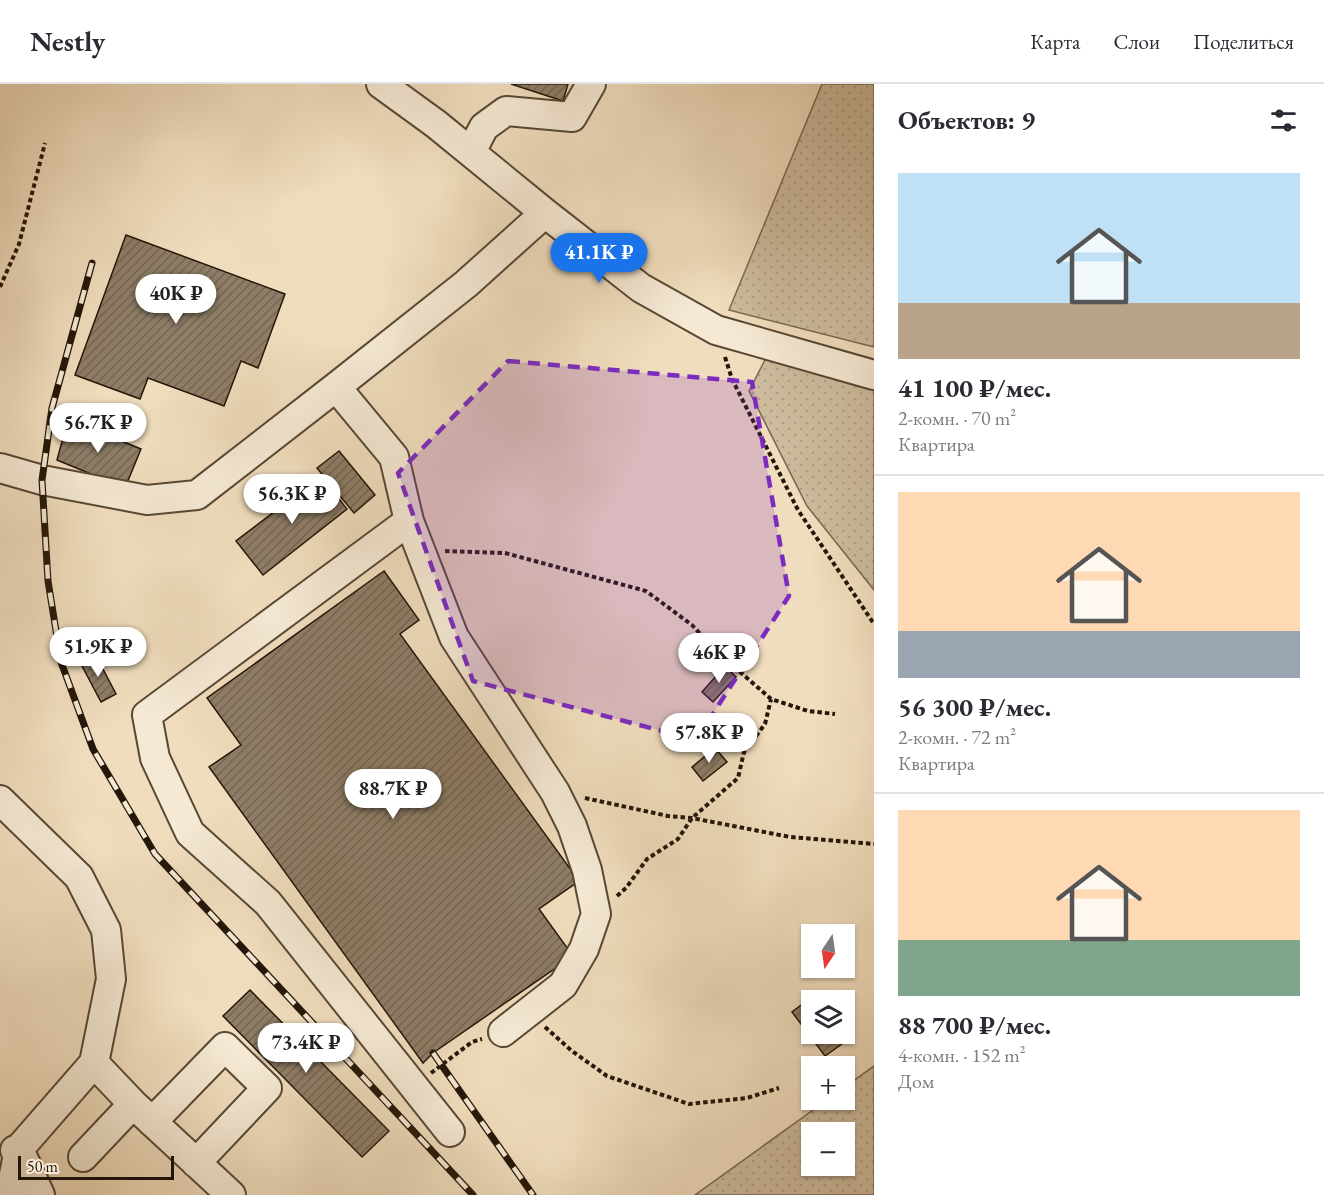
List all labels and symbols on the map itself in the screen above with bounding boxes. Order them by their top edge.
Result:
pin: 41.1K ₽ [544,233,654,284]
pin: 40K ₽ [134,274,218,325]
pin: 56.7K ₽ [43,403,153,454]
pin: 56.3K ₽ [237,474,347,525]
pin: 51.9K ₽ [43,627,153,678]
pin: 46K ₽ [677,633,761,684]
pin: 57.8K ₽ [654,713,764,764]
pin: 88.7K ₽ [338,769,448,820]
north arrow [801,924,855,978]
pin: 73.4K ₽ [251,1023,361,1074]
scale bar [18,1153,174,1180]

